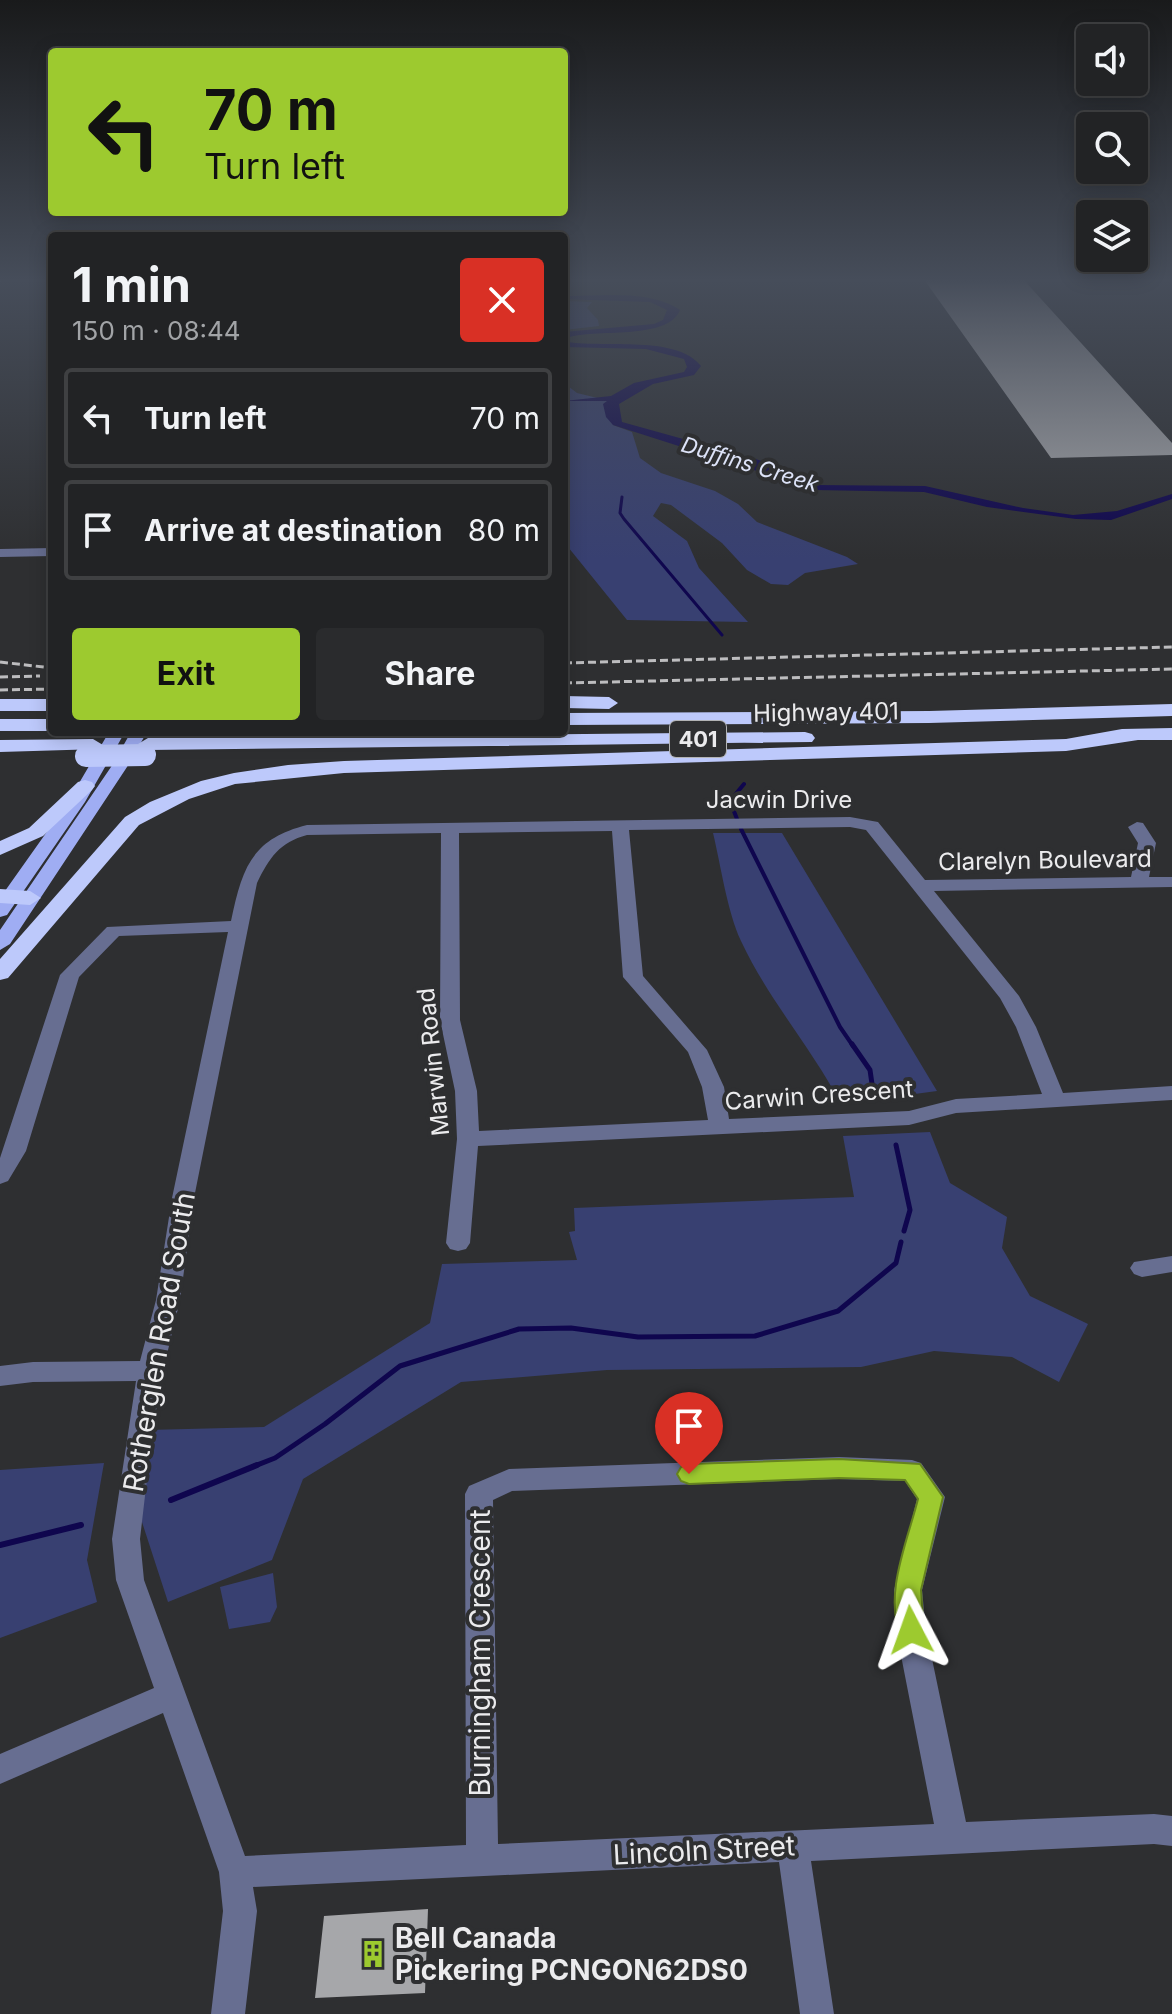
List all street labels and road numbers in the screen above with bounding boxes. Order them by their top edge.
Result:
street label: Highway 401 [753,696,899,728]
road number: 401 [670,721,726,757]
street label: Jacwin Drive [706,785,852,814]
street label: Clarelyn Boulevard [938,844,1152,876]
street label: Marwin Road [411,987,455,1137]
street label: Carwin Crescent [724,1074,915,1116]
street label: Rotherglen Road South [116,1190,202,1494]
street label: Burningham Crescent [463,1509,497,1797]
street label: Lincoln Street [612,1828,796,1872]

